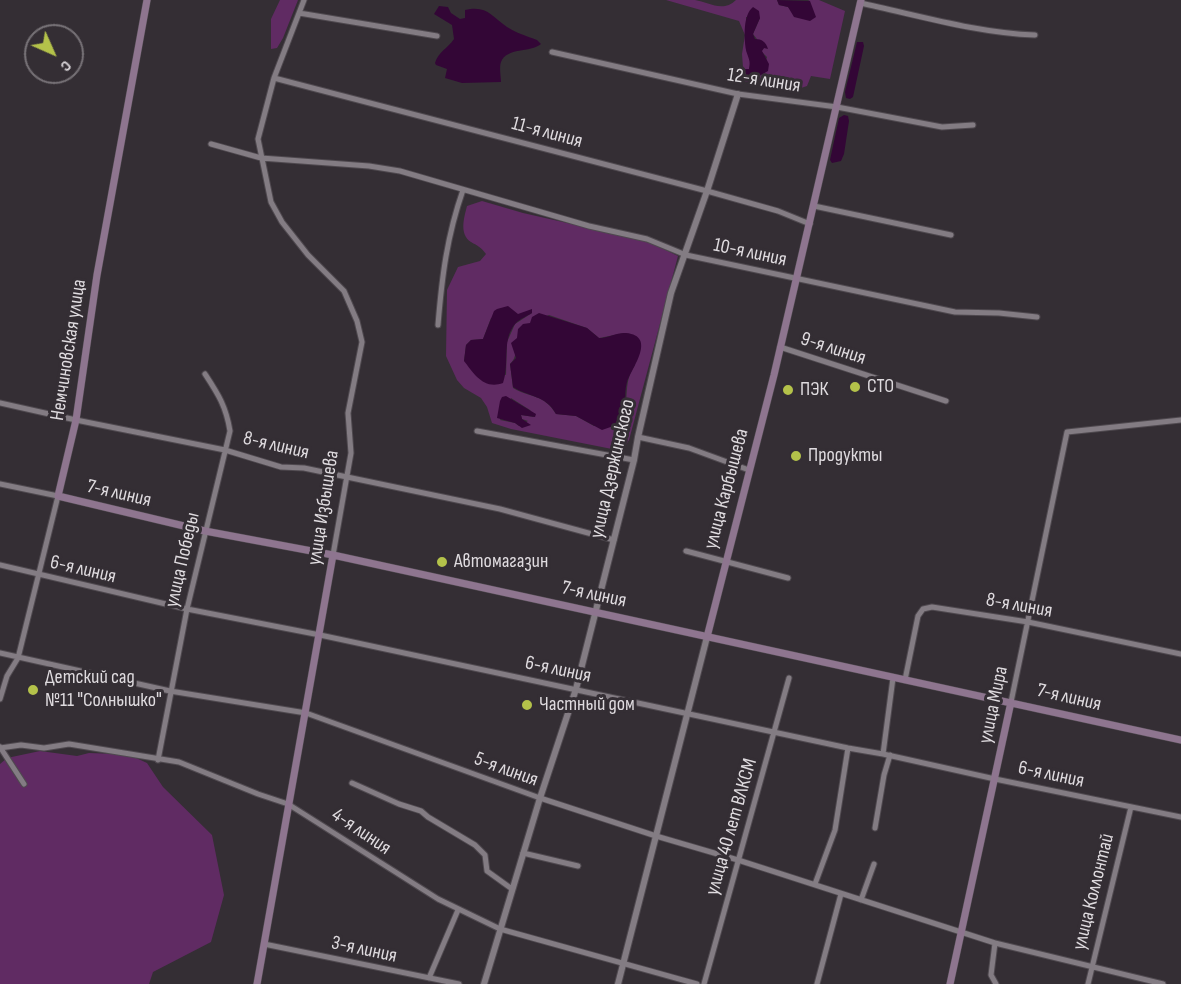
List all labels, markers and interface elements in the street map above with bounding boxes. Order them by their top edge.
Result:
north arrow [24,24,84,84]
text: С [56,56,75,75]
street label: 12-я линия [726,63,802,99]
street label: 11-я линия [509,112,585,154]
street label: 10-я линия [711,234,789,272]
street label: Немчиновская улица [46,278,92,422]
street label: 9-я линия [797,327,869,371]
place label: СТО [867,375,894,399]
place label: ПЭК [800,378,828,402]
marker: СТО [848,380,862,394]
marker: ПЭК [781,383,795,397]
street label: улица Дзержинского [585,397,641,541]
street label: улица Карбышева [699,426,755,552]
street label: 8-я линия [241,427,311,465]
place label: Продукты [808,444,883,468]
street label: улица Избышева [303,449,345,567]
marker: Продукты [789,449,803,463]
street label: 7-я линия [85,475,153,513]
street label: улица Победы [160,510,206,610]
place label: Автомагазин [454,550,548,574]
street label: 6-я линия [48,551,118,589]
marker: Автомагазин [435,555,449,569]
street label: 7-я линия [560,576,628,614]
street label: 8-я линия [984,588,1054,624]
street label: 6-я линия [523,651,593,689]
street label: улица Мира [974,664,1014,746]
place label: Детский сад №11 "Солнышко" [45,666,162,713]
street label: 7-я линия [1035,679,1103,717]
marker: Детский сад №11 "Солнышко" [26,683,40,697]
place label: Частный дом [539,693,635,717]
marker: Частный дом [520,698,534,712]
street label: 5-я линия [471,747,541,793]
street label: улица 40 лет ВЛКСМ [701,756,763,898]
street label: 6-я линия [1016,756,1086,794]
street label: 4-я линия [327,803,395,861]
street label: улица Коллонтай [1068,831,1120,953]
street label: 3-я линия [329,931,399,969]

